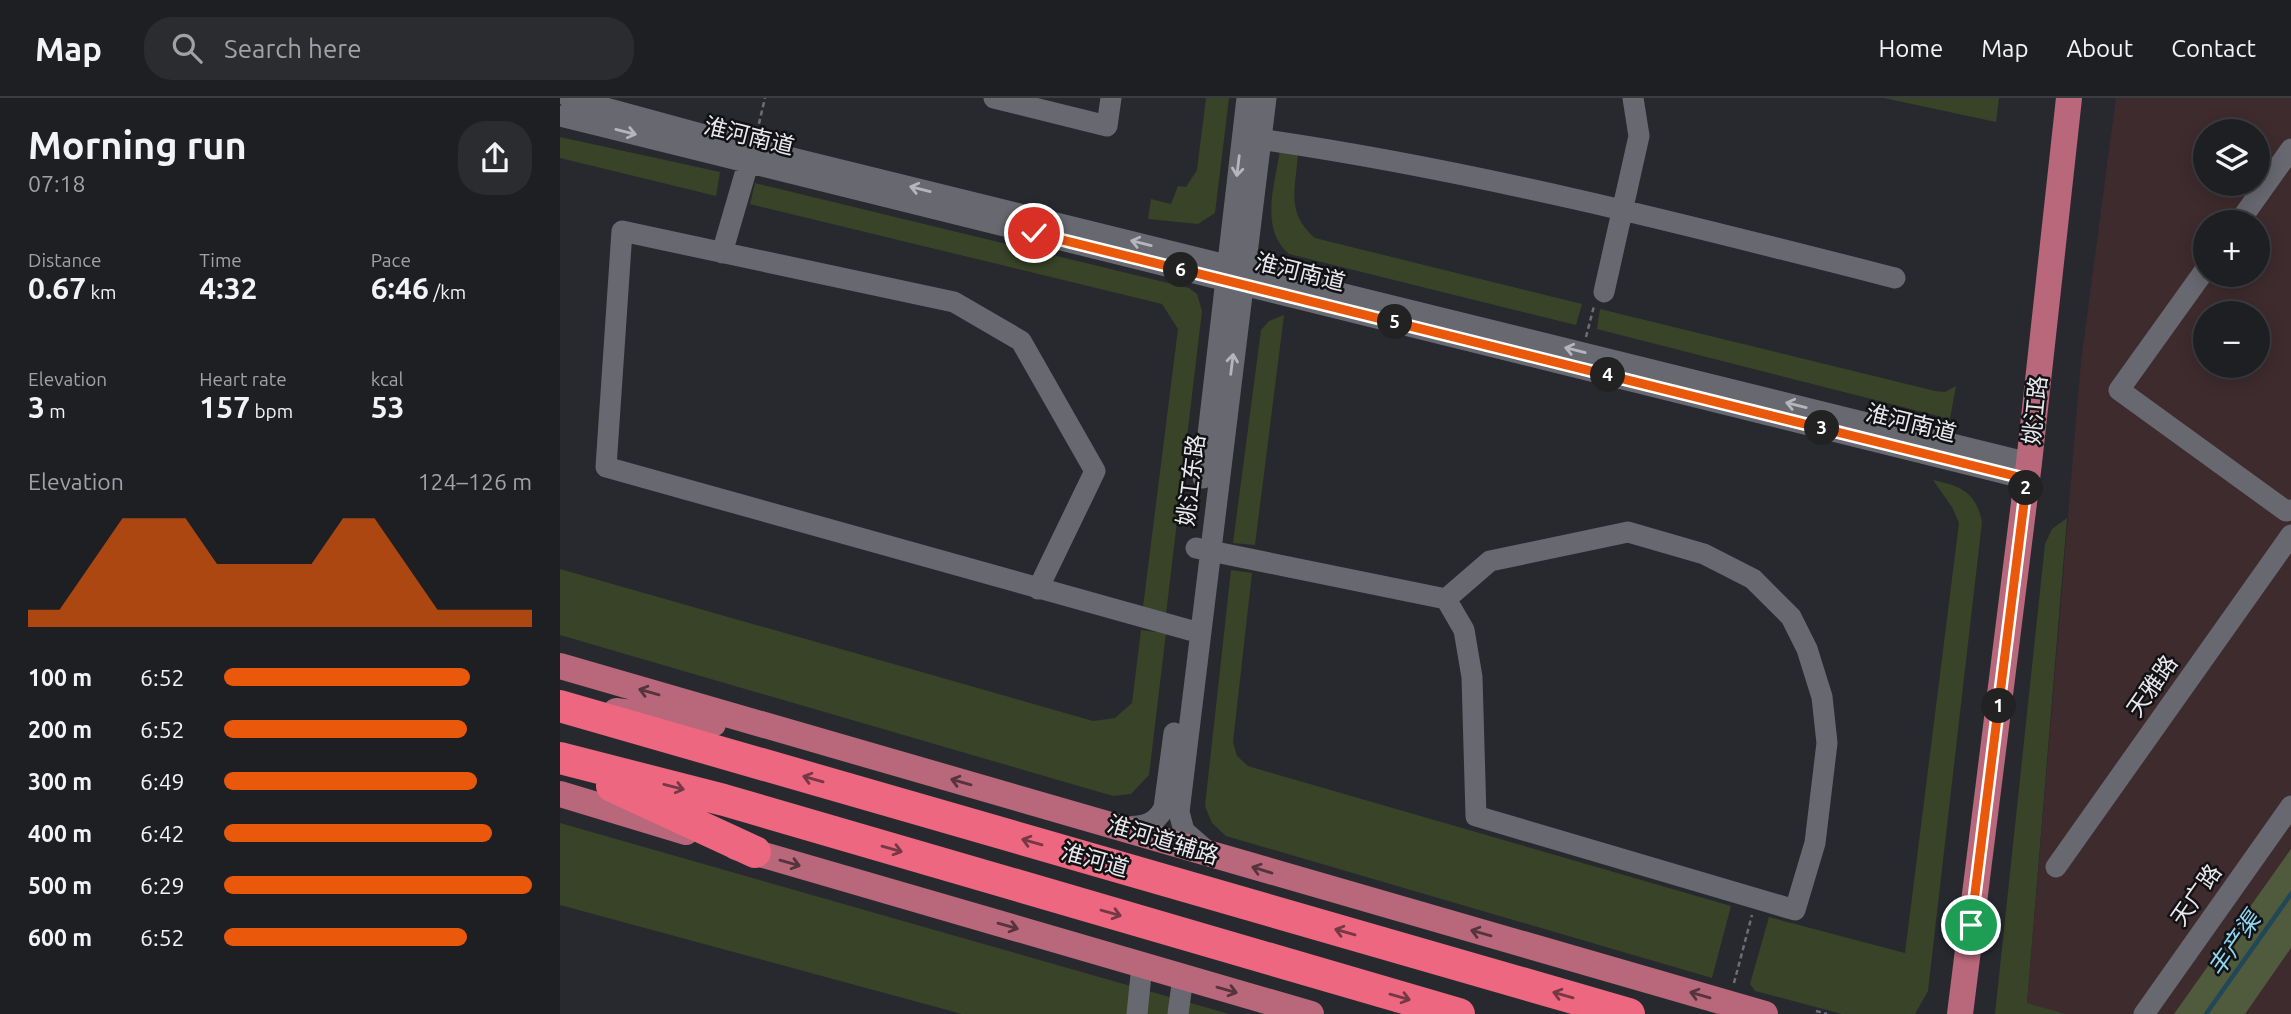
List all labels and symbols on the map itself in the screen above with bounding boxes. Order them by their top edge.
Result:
street label: 淮河南道 [701,112,797,159]
one-way arrow [614,126,637,139]
one-way arrow [1231,154,1244,176]
one-way arrow [909,182,931,195]
pin [1004,203,1064,263]
one-way arrow [1130,236,1152,249]
street label: 淮河南道 [1252,248,1348,295]
pin: 6 [1164,252,1198,288]
pin: 5 [1378,304,1412,340]
one-way arrow [1565,343,1587,356]
one-way arrow [1225,353,1238,376]
pin: 4 [1590,358,1626,392]
street label: 姚江路 [2018,374,2051,446]
one-way arrow [1785,398,1808,411]
street label: 淮河南道 [1863,399,1959,446]
pin: 3 [1804,410,1840,446]
street label: 姚江东路 [1172,433,1209,527]
pin: 2 [2008,470,2044,506]
street label: 天雅路 [2122,650,2182,721]
one-way arrow [638,685,660,698]
pin: 1 [1982,688,2016,724]
one-way arrow [803,772,825,785]
one-way arrow [951,775,973,788]
one-way arrow [662,781,684,794]
street label: 淮河道辅路 [1105,811,1222,868]
one-way arrow [1021,835,1043,848]
street label: 淮河道 [1059,838,1132,881]
one-way arrow [881,843,903,856]
one-way arrow [779,857,801,870]
street label: 天广路 [2166,859,2226,930]
one-way arrow [1251,863,1273,876]
pin [1941,895,2001,955]
water label: 丰产渠 [2202,904,2267,981]
one-way arrow [1100,907,1122,920]
one-way arrow [997,921,1019,934]
one-way arrow [1334,925,1356,938]
one-way arrow [1470,925,1492,938]
one-way arrow [1215,984,1237,997]
one-way arrow [1689,987,1711,1000]
one-way arrow [1553,988,1575,1001]
one-way arrow [1389,991,1411,1004]

